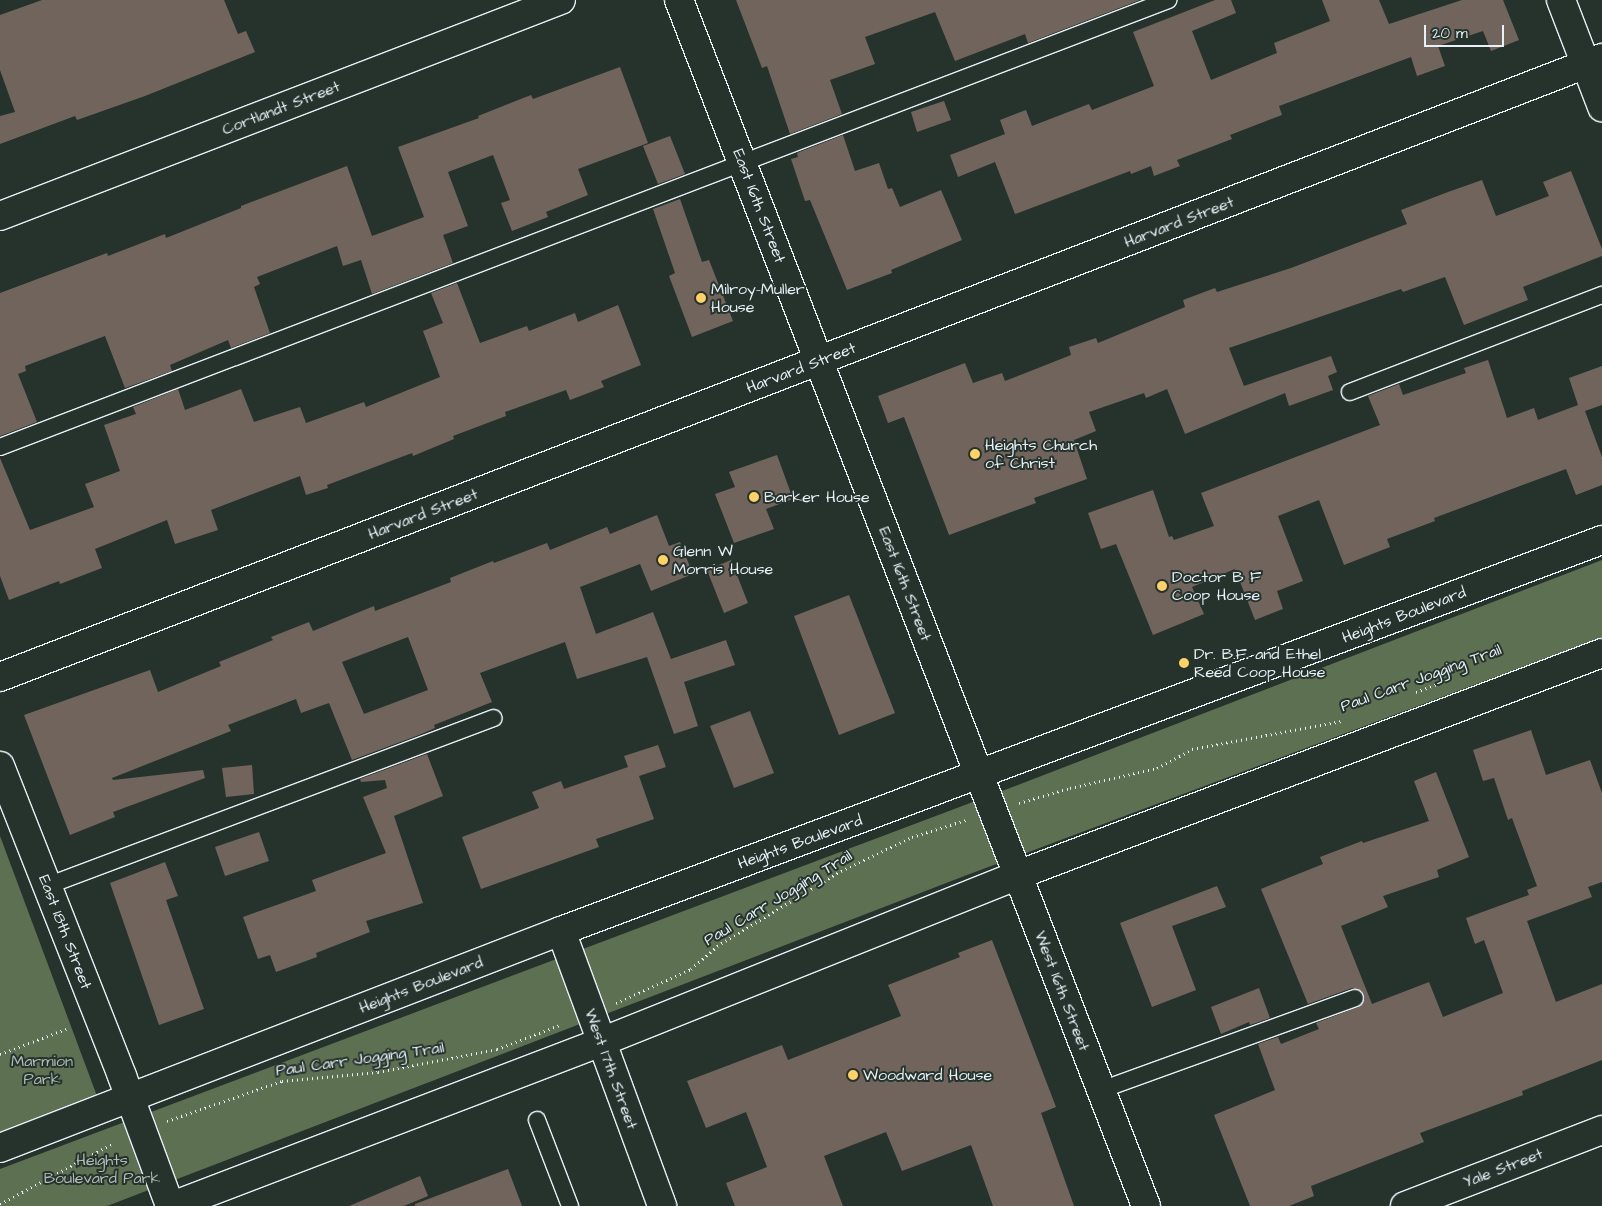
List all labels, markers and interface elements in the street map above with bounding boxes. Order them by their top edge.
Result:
scale bar [1427,15,1507,47]
text: 20 m [1432,23,1468,44]
street label: Cortlandt Street [219,77,343,139]
street label: East 16th Street [728,146,790,266]
street label: Harvard Street [1121,192,1237,252]
place label: Milroy-Muller House [711,279,805,317]
marker: Milroy-Muller House [695,292,707,304]
street label: Harvard Street [743,338,859,398]
place label: Heights Church of Christ [985,435,1097,473]
marker: Heights Church of Christ [969,448,981,460]
street label: Harvard Street [365,484,481,544]
place label: Barker House [764,487,870,507]
marker: Barker House [748,491,760,503]
street label: East 16th Street [874,524,936,644]
place label: Glenn W Morris House [673,541,773,579]
marker: Glenn W Morris House [657,554,669,566]
place label: Doctor B F Coop House [1172,567,1261,605]
marker: Doctor B F Coop House [1156,580,1168,592]
street label: Heights Boulevard [1339,583,1469,647]
street label: Paul Carr Jogging Trail [1338,640,1504,716]
place label: Dr. B.F. and Ethel Reed Coop House [1194,644,1325,682]
marker: Dr. B.F. and Ethel Reed Coop House [1178,657,1190,669]
street label: Heights Boulevard [735,811,865,873]
street label: Paul Carr Jogging Trail [700,846,856,950]
street label: East 18th Street [34,872,96,992]
street label: West 16th Street [1030,928,1094,1054]
street label: Heights Boulevard [356,953,486,1017]
street label: West 17th Street [580,1006,642,1132]
street label: Paul Carr Jogging Trail [275,1038,445,1080]
park label: Marmion Park [11,1051,73,1089]
place label: Woodward House [863,1065,992,1085]
marker: Woodward House [847,1069,859,1081]
street label: Yale Street [1461,1144,1545,1192]
park label: Heights Boulevard Park [44,1150,160,1188]

